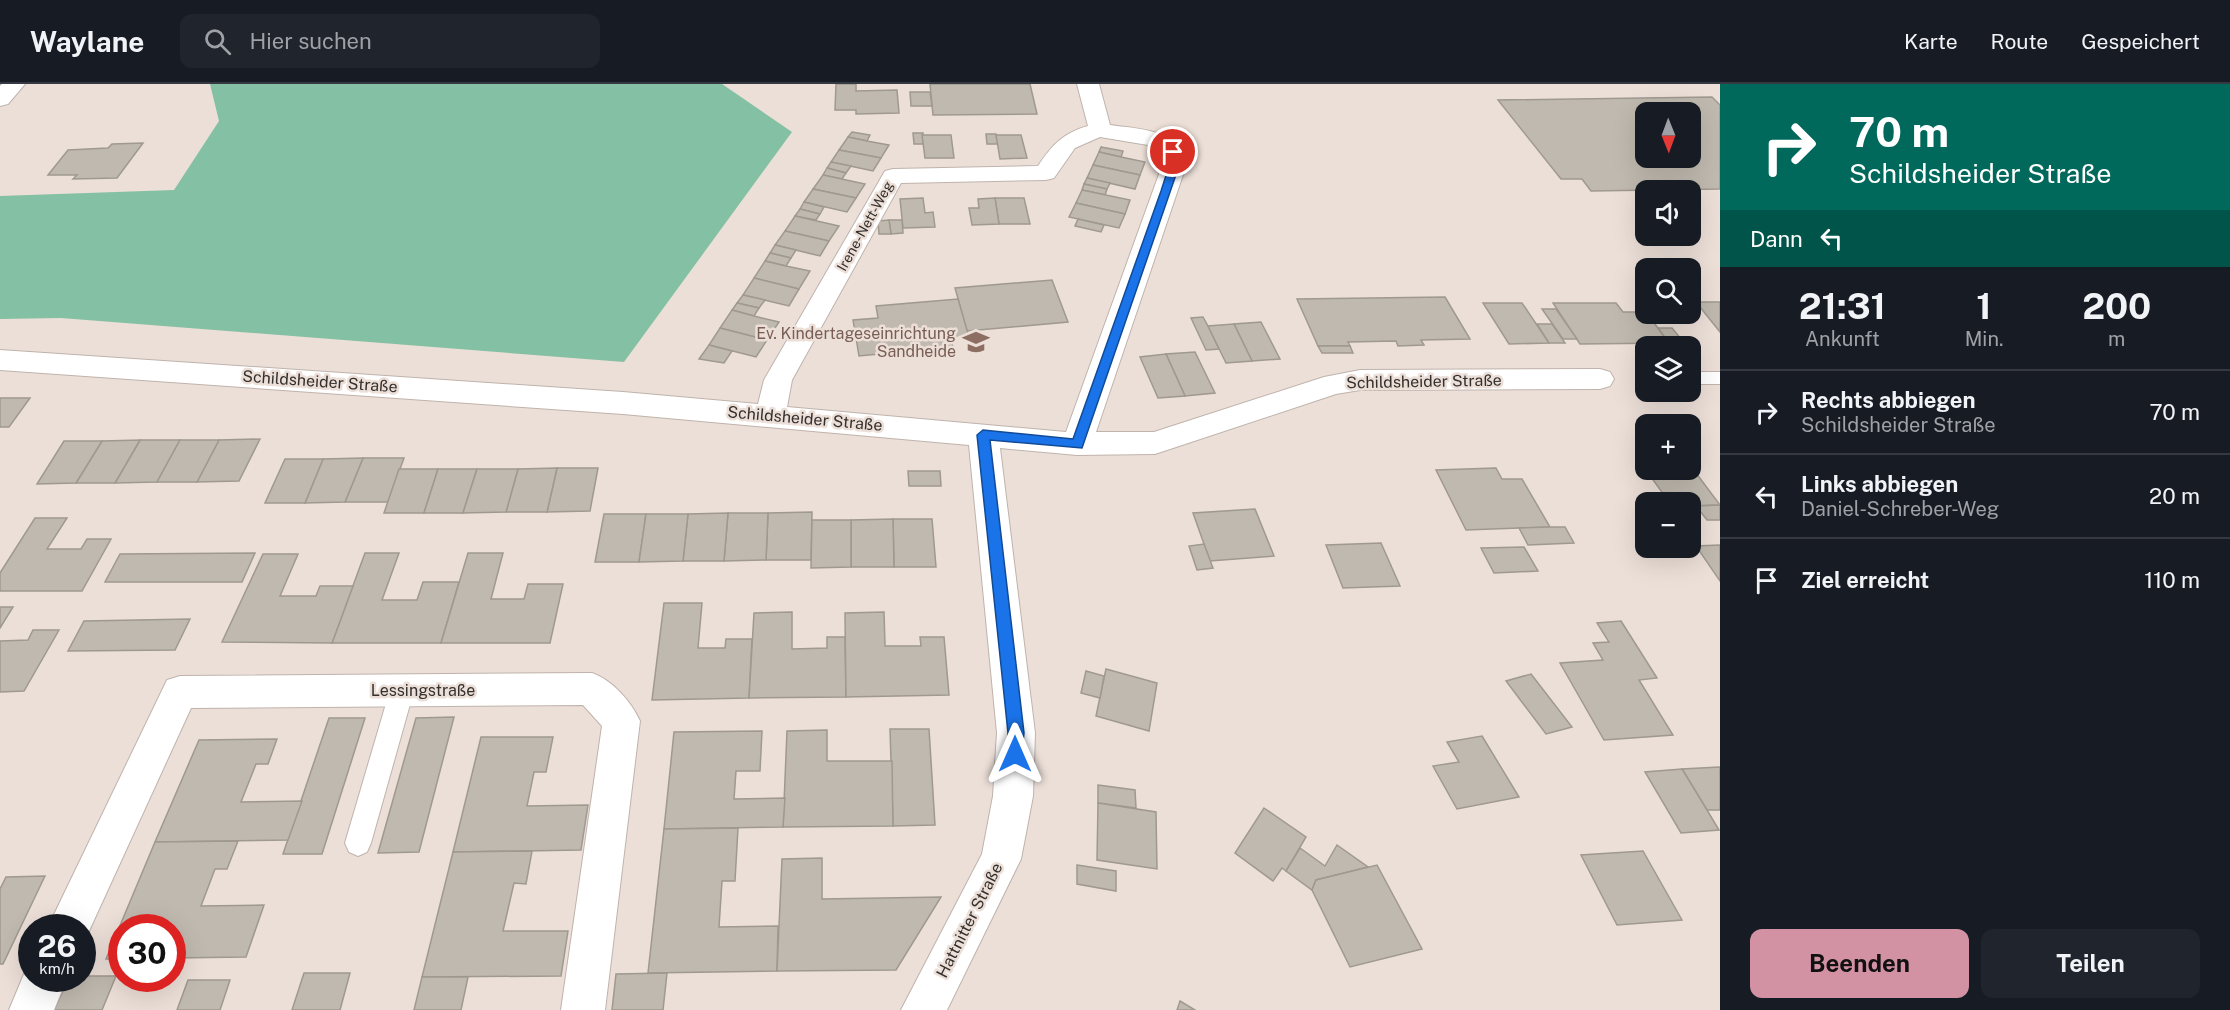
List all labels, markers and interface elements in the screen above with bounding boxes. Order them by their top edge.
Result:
search box [180,14,600,68]
text: Waylane [30,25,144,58]
icon: search [201,25,234,58]
text: Hier suchen [249,28,372,54]
text: Karte [1904,29,1958,54]
text: Route [1991,29,2048,54]
text: Gespeichert [2081,29,2200,54]
north arrow [1635,102,1701,168]
map controls [1635,102,1701,558]
text: 70 m [1849,107,1949,156]
icon: right [1750,108,1828,186]
pin [1147,126,1198,177]
icon: arrive [1156,135,1189,168]
text: Schildsheider Straße [1849,157,2112,189]
street label: Irene-Nett-Weg [834,178,896,274]
button: sound [1635,180,1701,246]
icon: left [1815,222,1848,255]
text: Dann [1750,226,1803,252]
button: search [1635,258,1701,324]
text: 21:31 [1799,285,1886,327]
text: 1 [1976,285,1992,327]
text: 200 [2082,285,2151,327]
place label: Ev. Kindertageseinrichtung Sandheide [756,324,956,361]
school or university icon: Ev. Kindertageseinrichtung Sandheide [961,327,991,357]
text: Ankunft [1805,327,1880,351]
text: Min. [1965,327,2003,351]
text: m [2108,327,2125,351]
button: layers [1635,336,1701,402]
street label: Schildsheider Straße [242,367,398,396]
street label: Schildsheider Straße [1346,371,1502,392]
text: Rechts abbiegen [1801,387,1976,413]
icon: right [1750,396,1783,429]
text: 70 m [2149,399,2200,425]
street label: Schildsheider Straße [727,402,883,435]
text: Schildsheider Straße [1801,413,1996,437]
button: + [1635,414,1701,480]
text: Links abbiegen [1801,471,1958,497]
icon: left [1750,480,1783,513]
text: 20 m [2149,483,2200,509]
button: − [1635,492,1701,558]
text: Daniel-Schreber-Weg [1801,497,1999,521]
icon: arrive [1750,564,1783,597]
text: Ziel erreicht [1801,567,1929,593]
text: 110 m [2144,567,2200,593]
street label: Lessingstraße [371,681,475,700]
position arrow [983,722,1047,786]
street label: Hattnitter Straße [932,860,1007,981]
speed limit sign: 30 [108,914,186,992]
text: 26 [38,928,76,964]
button: Beenden [1750,929,1969,998]
button: Teilen [1981,929,2200,998]
text: km/h [39,960,75,977]

